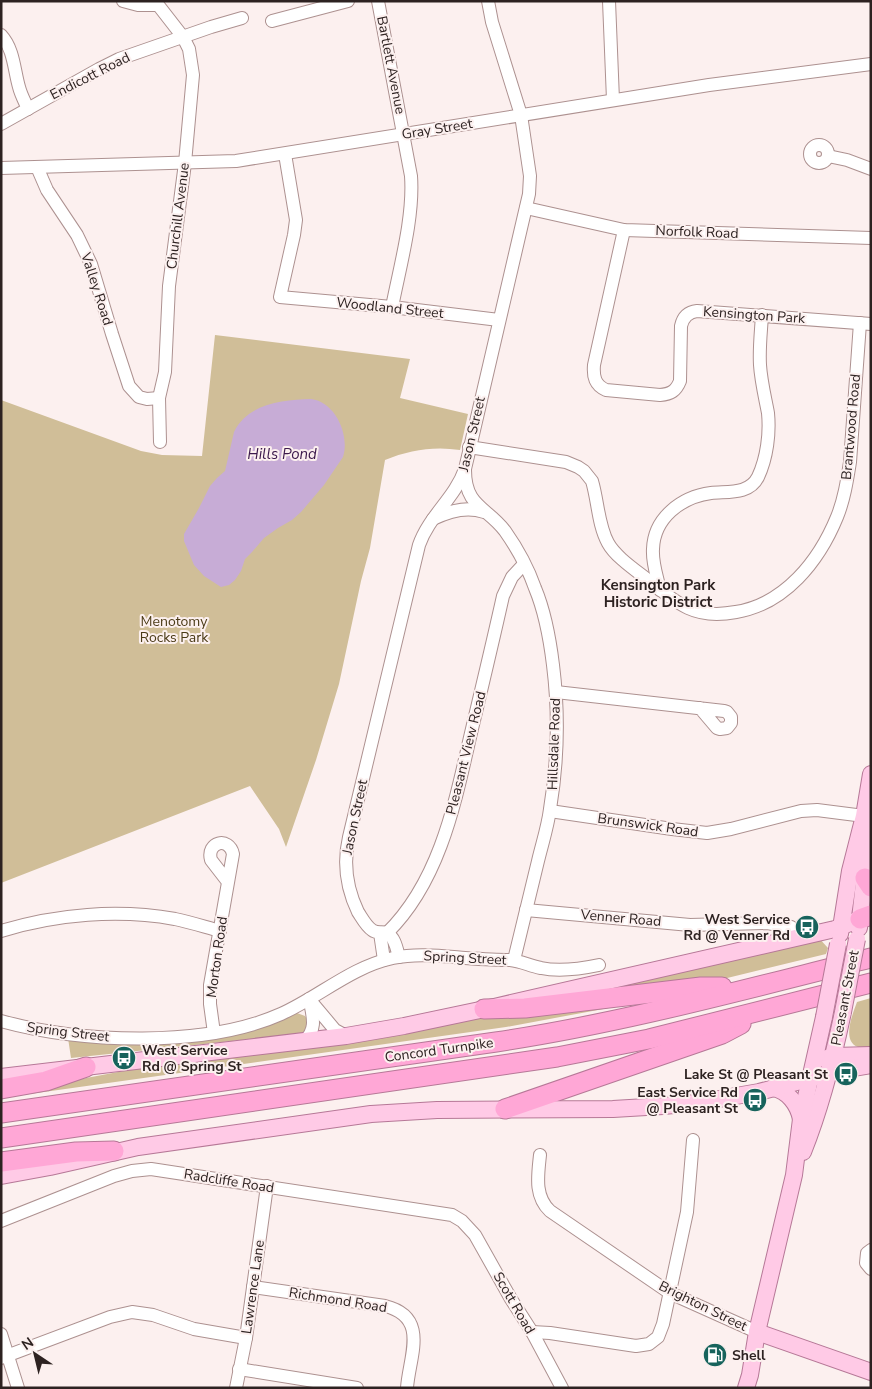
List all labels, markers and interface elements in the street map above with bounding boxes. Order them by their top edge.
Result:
street label: Bartlett Avenue [372,14,410,116]
street label: Endicott Road [47,48,133,104]
street label: Gray Street [400,114,474,144]
street label: Churchill Avenue [162,162,194,270]
street label: Norfolk Road [655,221,739,243]
street label: Valley Road [76,249,118,328]
street label: Woodland Street [335,293,445,323]
street label: Kensington Park [702,302,807,328]
street label: Brantwood Road [837,373,865,481]
street label: Jason Street [454,395,490,474]
water label: Hills Pond [247,444,317,464]
district label: Kensington Park Historic District [601,575,716,612]
park label: Menotomy Rocks Park [140,612,209,647]
street label: Pleasant View Road [441,689,491,817]
street label: Hillsdale Road [543,698,565,790]
street label: Jason Street [338,778,372,857]
street label: Brunswick Road [596,809,700,841]
street label: Venner Road [579,905,662,931]
place label: West Service Rd @ Venner Rd [684,910,790,945]
bus stop icon: West Service Rd @ Venner Rd [794,914,820,940]
street label: Morton Road [202,915,232,999]
street label: Spring Street [423,946,507,970]
street label: Pleasant Street [826,949,864,1047]
street label: Spring Street [26,1018,110,1046]
street label: Concord Turnpike [384,1033,494,1067]
place label: West Service Rd @ Spring St [142,1041,242,1076]
bus stop icon: West Service Rd @ Spring St [111,1045,137,1071]
bus stop icon: Lake St @ Pleasant St [833,1061,859,1087]
place label: Lake St @ Pleasant St [684,1065,829,1084]
place label: East Service Rd @ Pleasant St [637,1083,739,1118]
bus stop icon: East Service Rd @ Pleasant St [742,1087,768,1113]
street label: Radcliffe Road [182,1164,276,1198]
street label: Lawrence Lane [237,1239,269,1335]
street label: Scott Road [489,1269,539,1337]
street label: Brighton Street [656,1276,751,1336]
street label: Richmond Road [288,1283,388,1317]
north arrow [10,1329,60,1379]
text: N [18,1333,38,1355]
fuel station icon: Shell [702,1342,728,1368]
place label: Shell [732,1346,766,1365]

